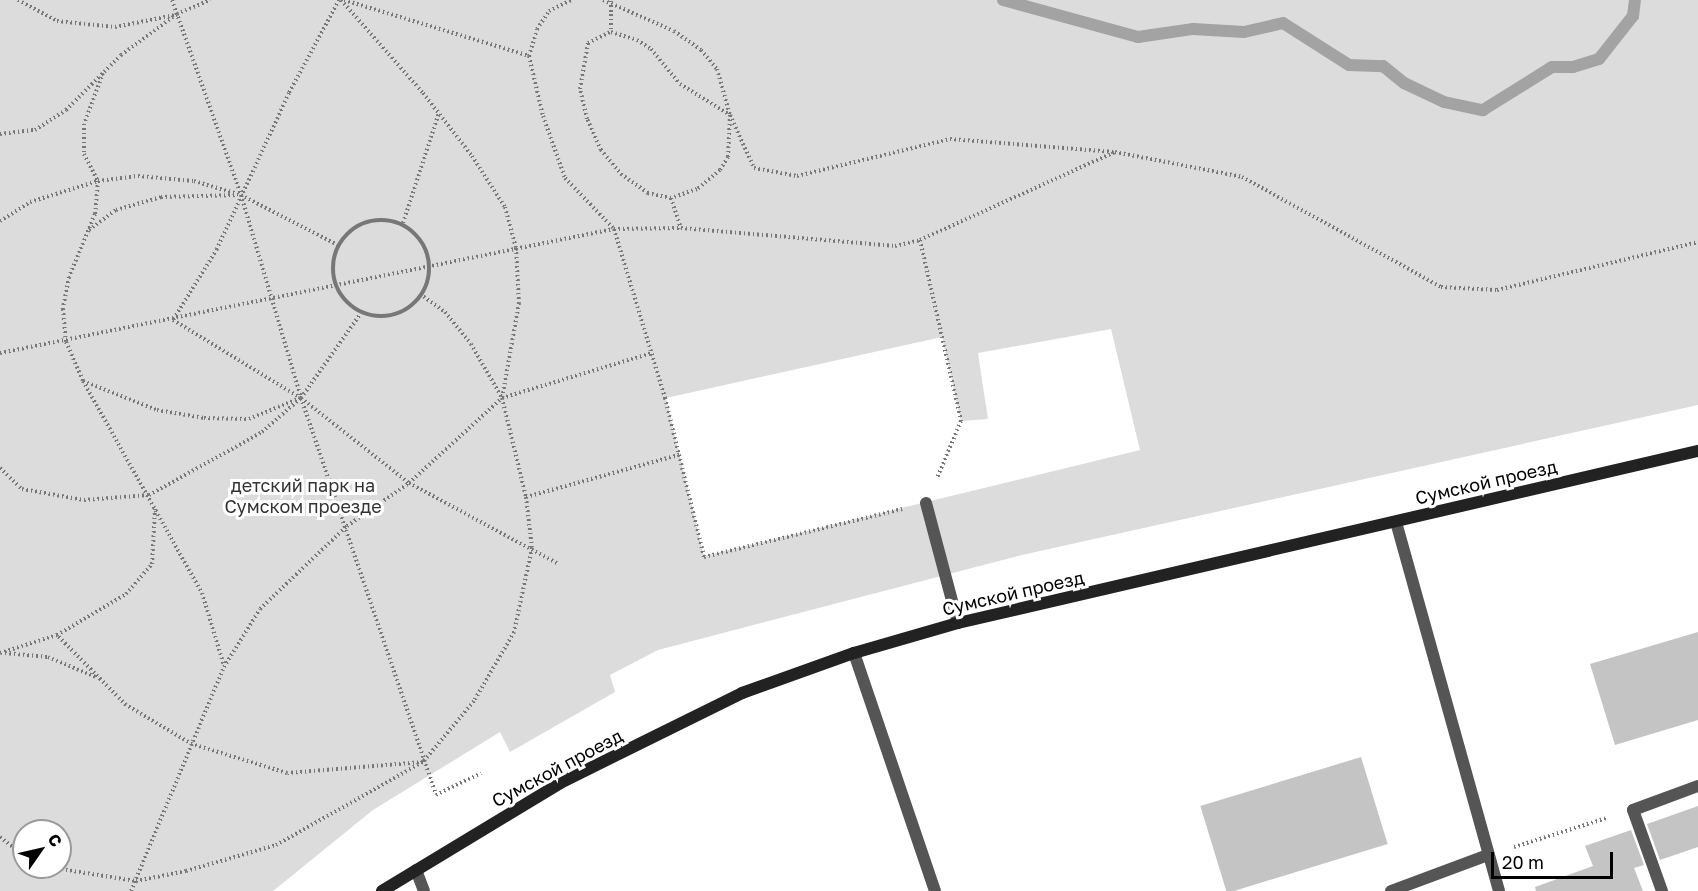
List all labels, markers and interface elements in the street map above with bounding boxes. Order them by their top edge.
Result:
street label: Сумской проезд [1413,455,1559,509]
park label: детский парк на Сумском проезде [224,475,382,518]
street label: Сумской проезд [940,566,1086,620]
street label: Сумской проезд [488,724,626,812]
north arrow [12,819,72,879]
text: С [44,830,67,850]
scale bar [1494,840,1616,878]
text: 20 m [1502,851,1544,873]

